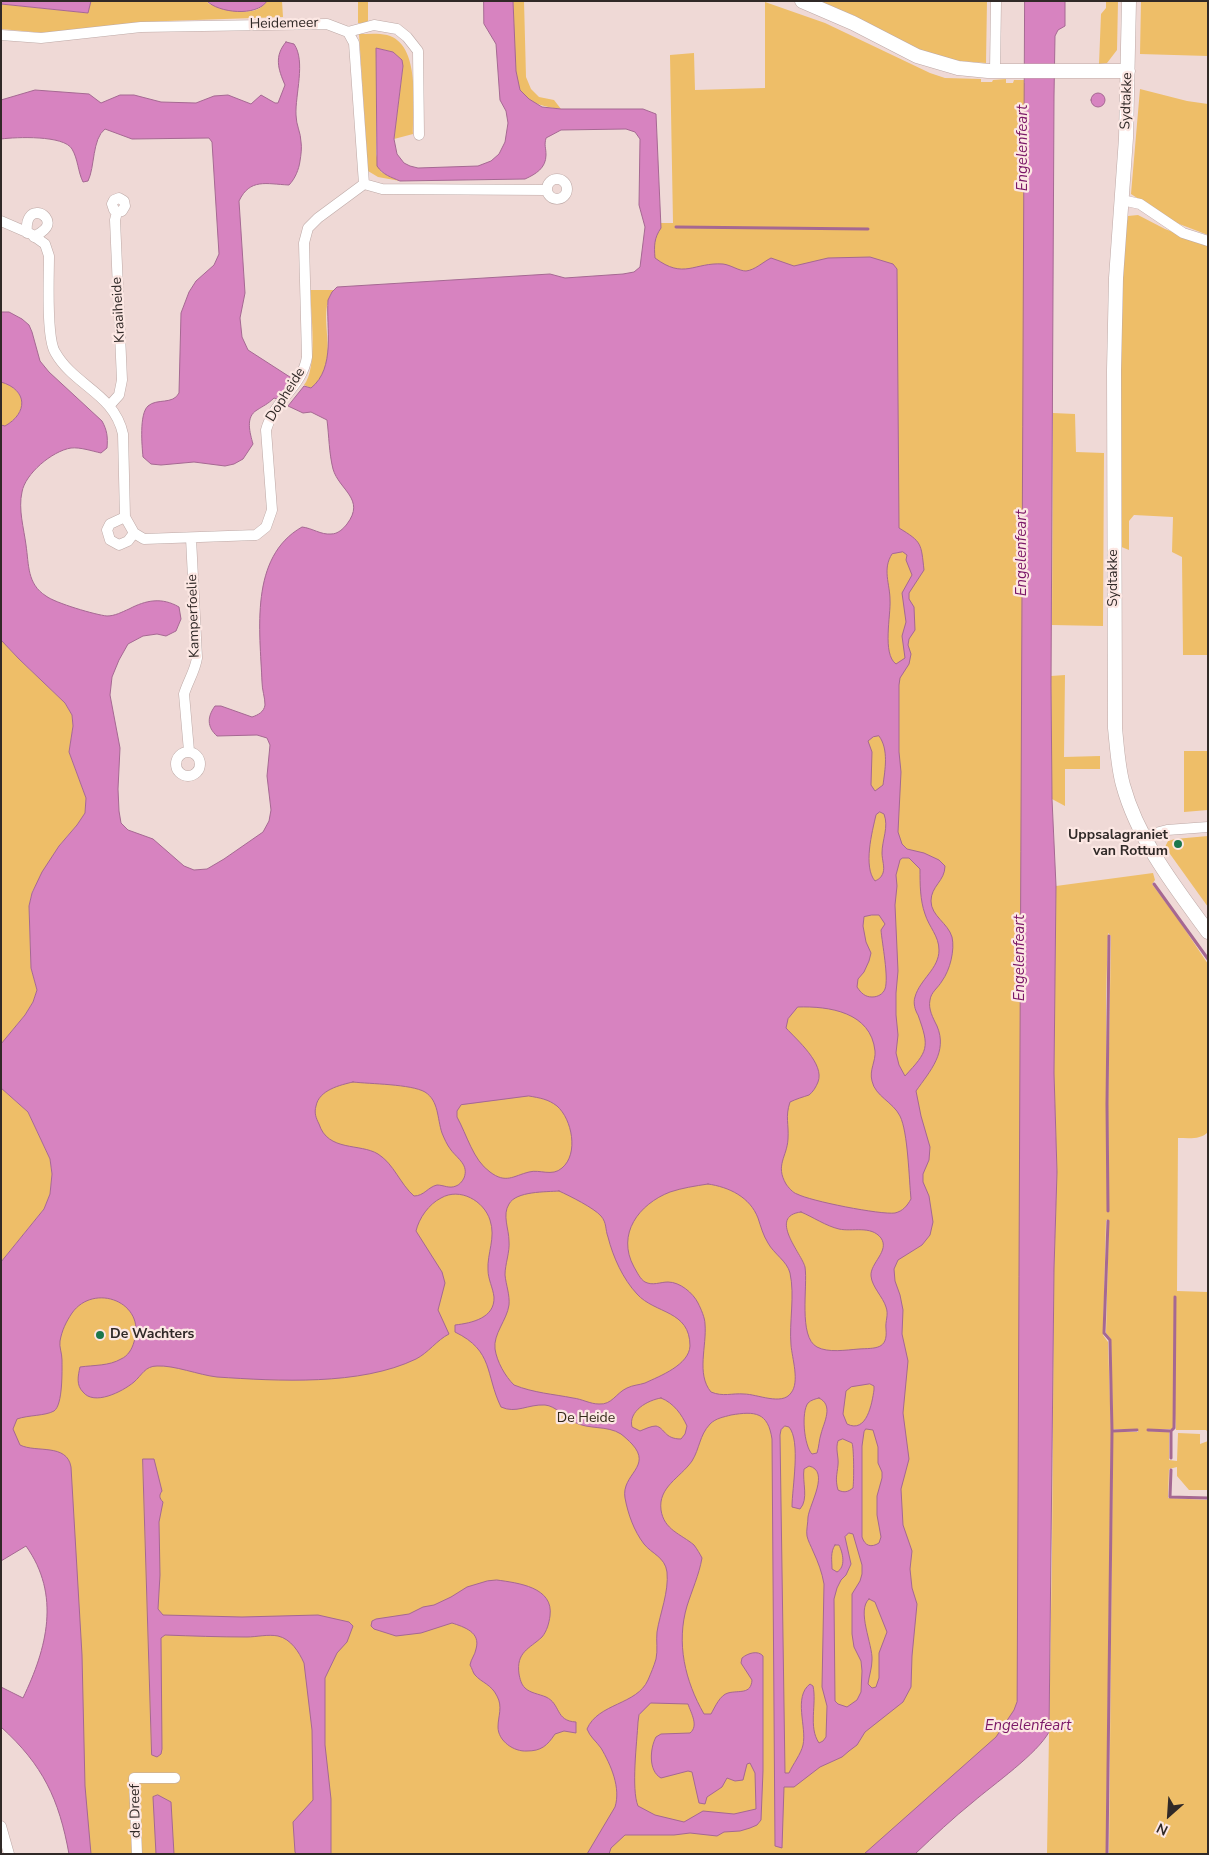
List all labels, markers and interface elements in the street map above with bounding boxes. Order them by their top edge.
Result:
street label: Heidemeer [249,15,319,33]
street label: Sydtakke [1118,72,1136,130]
water label: Engelenfeart [1014,105,1032,191]
street label: Kraaiheide [109,277,129,343]
street label: Dopheide [263,365,309,425]
water label: Engelenfeart [1013,510,1031,596]
street label: Sydtakke [1106,549,1122,607]
street label: Kamperfoelie [184,574,204,658]
place label: Uppsalagraniet van Rottum [1068,828,1168,860]
marker: Uppsalagraniet van Rottum [1172,838,1184,850]
water label: Engelenfeart [1011,915,1029,1001]
place label: De Wachters [110,1327,194,1343]
marker: De Wachters [94,1329,106,1341]
park label: De Heide [557,1411,615,1427]
water label: Engelenfeart [985,1717,1071,1735]
street label: de Dreef [127,1784,145,1838]
north arrow [1144,1790,1194,1840]
text: N [1153,1818,1171,1840]

